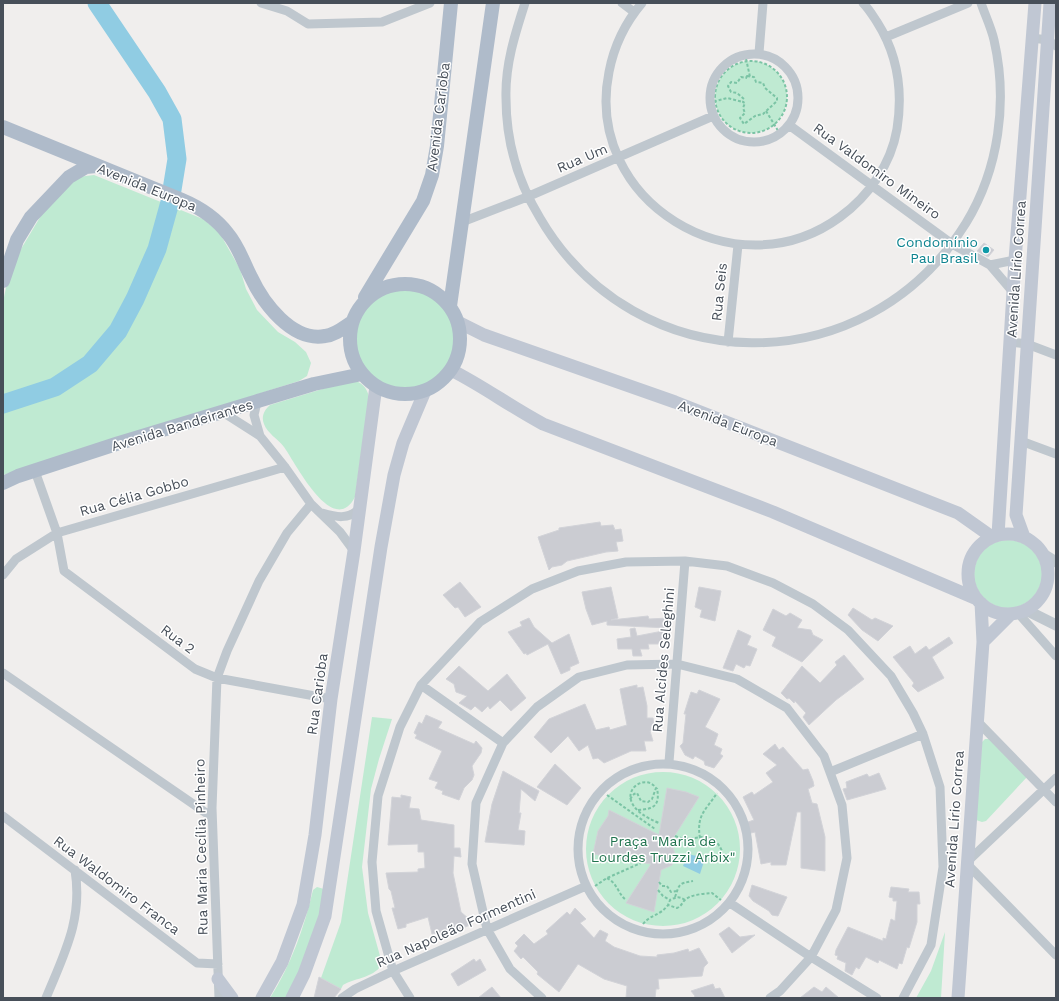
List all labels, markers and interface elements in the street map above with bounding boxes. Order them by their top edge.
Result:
street label: Avenida Carioba [423,61,453,172]
street label: Rua Valdomiro Mineiro [810,120,944,222]
street label: Rua Um [554,140,610,176]
street label: Avenida Europa [95,160,199,214]
street label: Avenida Lírio Correa [1003,200,1029,338]
place label: Condomínio Pau Brasil [896,234,979,266]
marker: Condomínio Pau Brasil [981,245,991,255]
street label: Rua Seis [708,262,730,322]
street label: Avenida Bandeirantes [109,396,255,454]
street label: Avenida Europa [676,397,780,449]
street label: Rua Célia Gobbo [78,473,190,519]
street label: Rua Alcides Seleghini [649,587,677,733]
street label: Rua 2 [158,621,198,657]
street label: Rua Carioba [303,652,331,736]
street label: Avenida Lírio Correa [941,750,967,888]
street label: Rua Maria Cecília Pinheiro [191,759,211,935]
street label: Rua Waldomiro Franca [51,832,183,938]
park label: Praça "Maria de Lourdes Truzzi Arbix" [591,833,735,865]
street label: Rua Napoleão Formentini [374,886,538,970]

